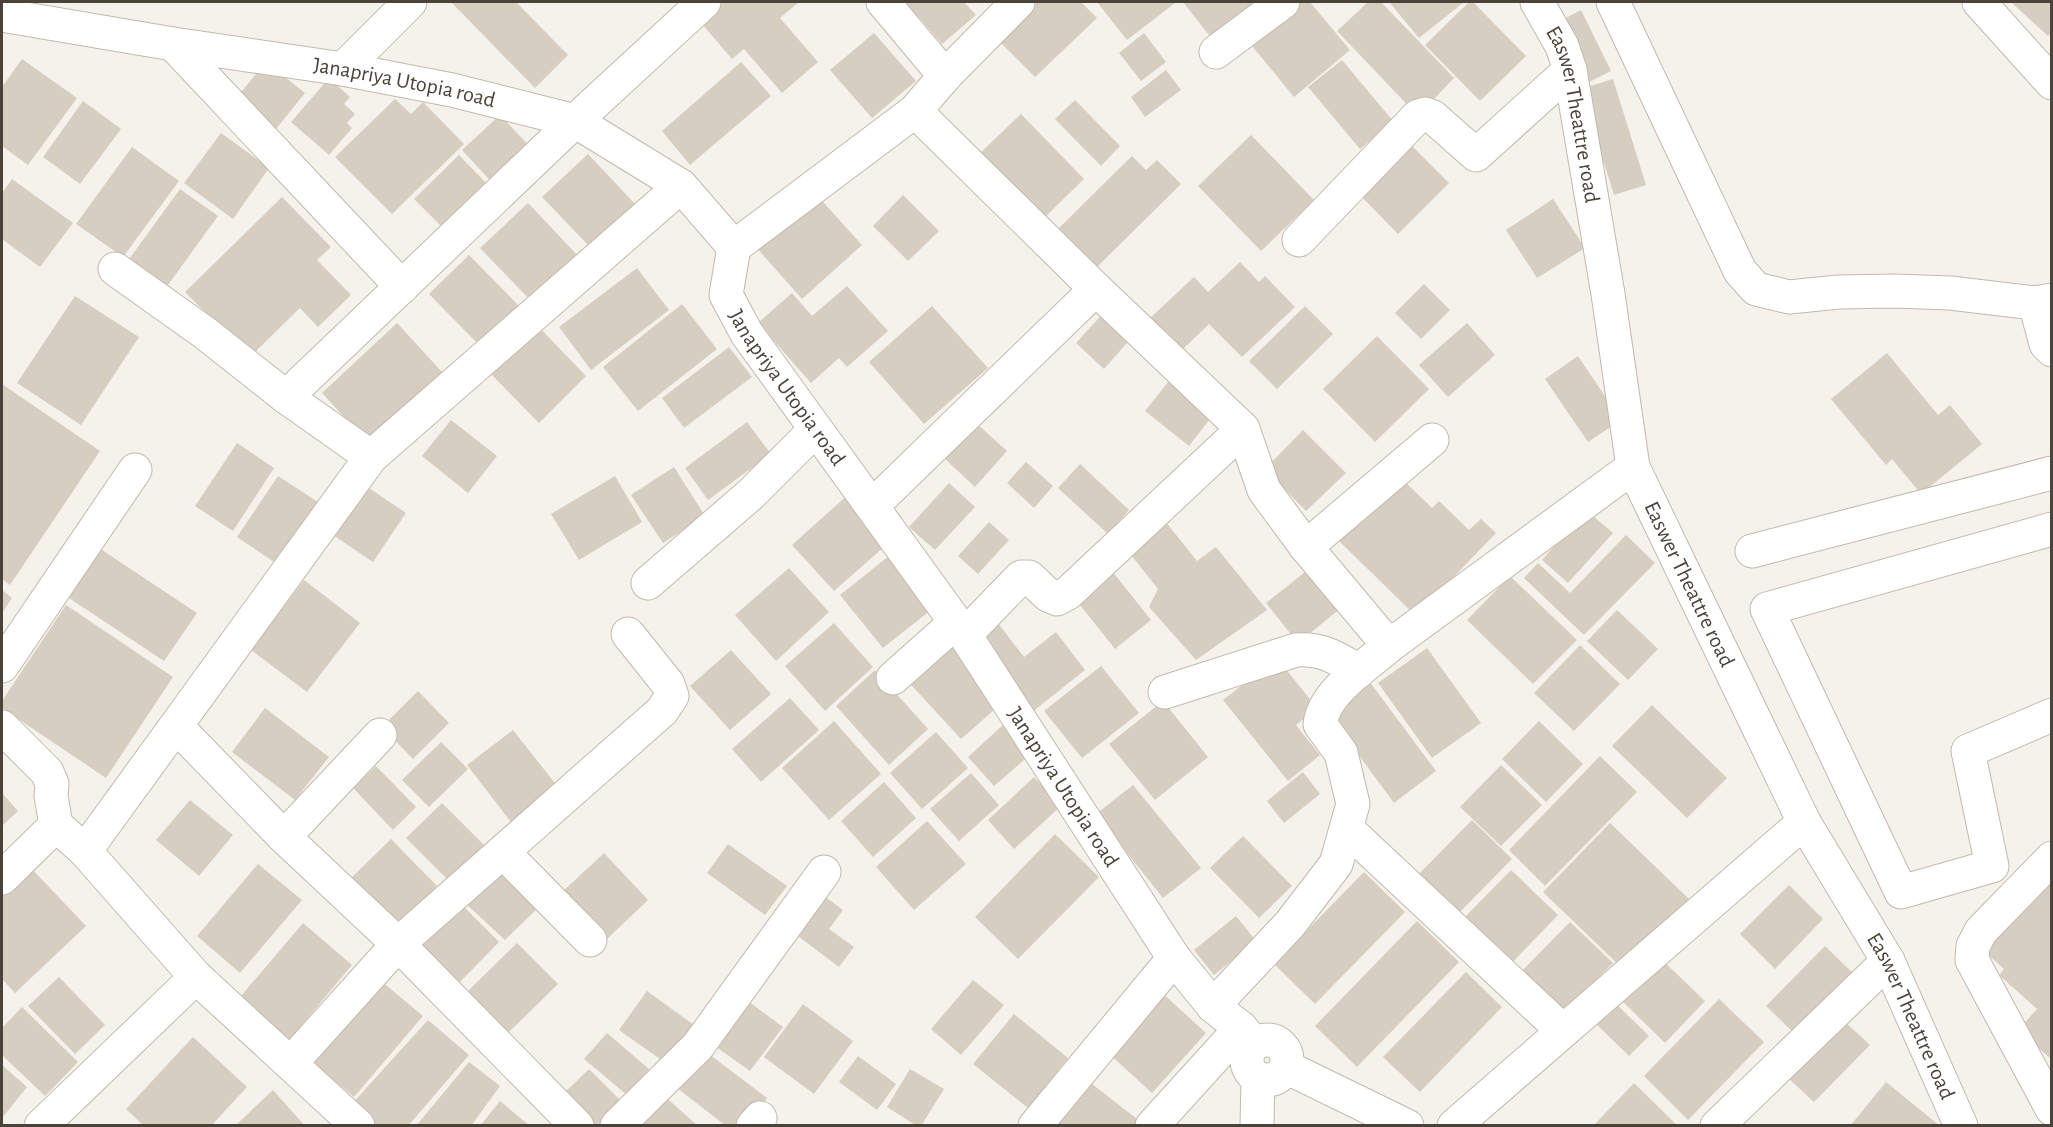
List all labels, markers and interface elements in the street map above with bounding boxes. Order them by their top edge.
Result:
street label: Easwer Theattre road [1542,22,1603,204]
street label: Janapriya Utopia road [312,54,498,112]
street label: Janapriya Utopia road [725,306,849,470]
street label: Easwer Theattre road [1640,498,1739,670]
street label: Janapriya Utopia road [1004,703,1123,871]
street label: Easwer Theattre road [1863,929,1959,1103]

